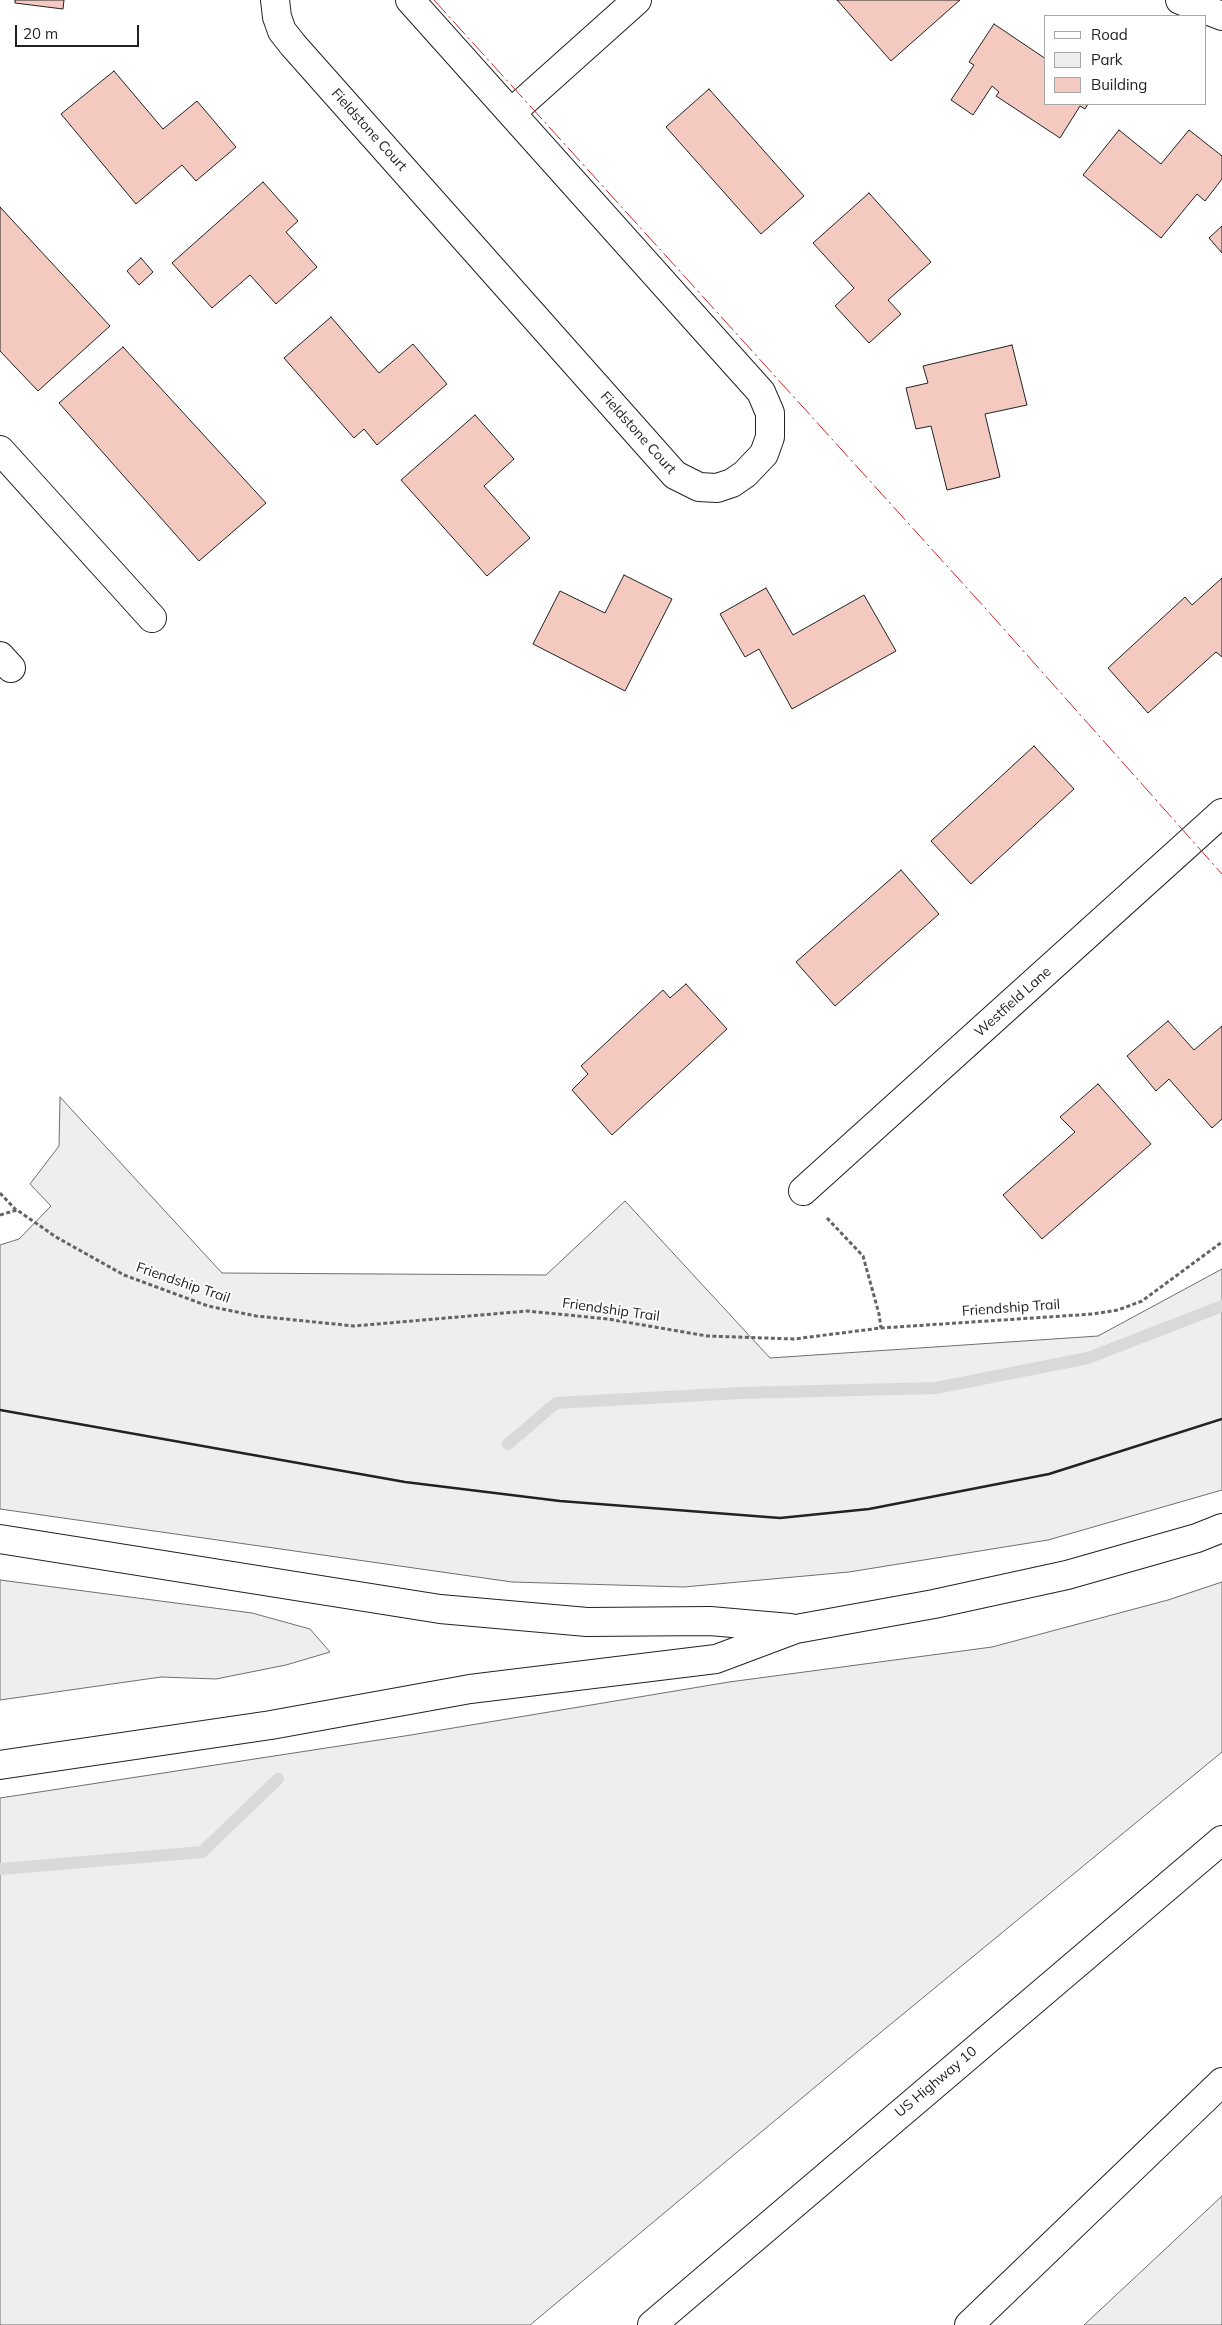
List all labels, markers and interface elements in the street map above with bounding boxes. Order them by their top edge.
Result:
scale bar [18,15,141,47]
legend [1044,15,1207,105]
text: 20 m [23,24,58,43]
text: Road [1091,25,1128,44]
text: Park [1091,50,1123,69]
text: Building [1091,75,1147,94]
street label: Fieldstone Court [328,85,410,175]
street label: Fieldstone Court [597,388,679,478]
street label: Westfield Lane [971,963,1055,1041]
street label: Friendship Trail [134,1259,232,1307]
street label: Friendship Trail [561,1295,661,1325]
street label: Friendship Trail [961,1296,1061,1320]
street label: US Highway 10 [892,2043,980,2121]

